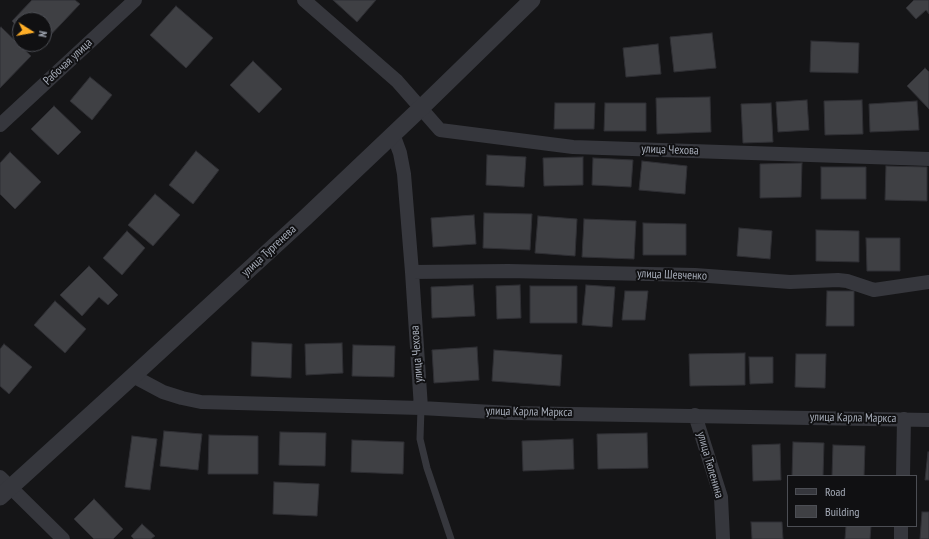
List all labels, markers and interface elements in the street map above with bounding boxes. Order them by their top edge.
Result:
north arrow [12,12,52,52]
text: N [35,30,50,38]
street label: Рабочая улица [41,36,95,88]
street label: улица Чехова [641,142,699,158]
street label: улица Тургенева [239,222,299,280]
street label: улица Шевченко [637,267,707,283]
street label: улица Чехова [408,325,426,383]
street label: улица Карла Маркса [486,404,572,420]
street label: улица Карла Маркса [810,410,896,426]
street label: улица Тюленина [694,430,726,500]
legend [787,475,917,527]
text: Road [825,484,845,499]
text: Building [825,504,860,519]

